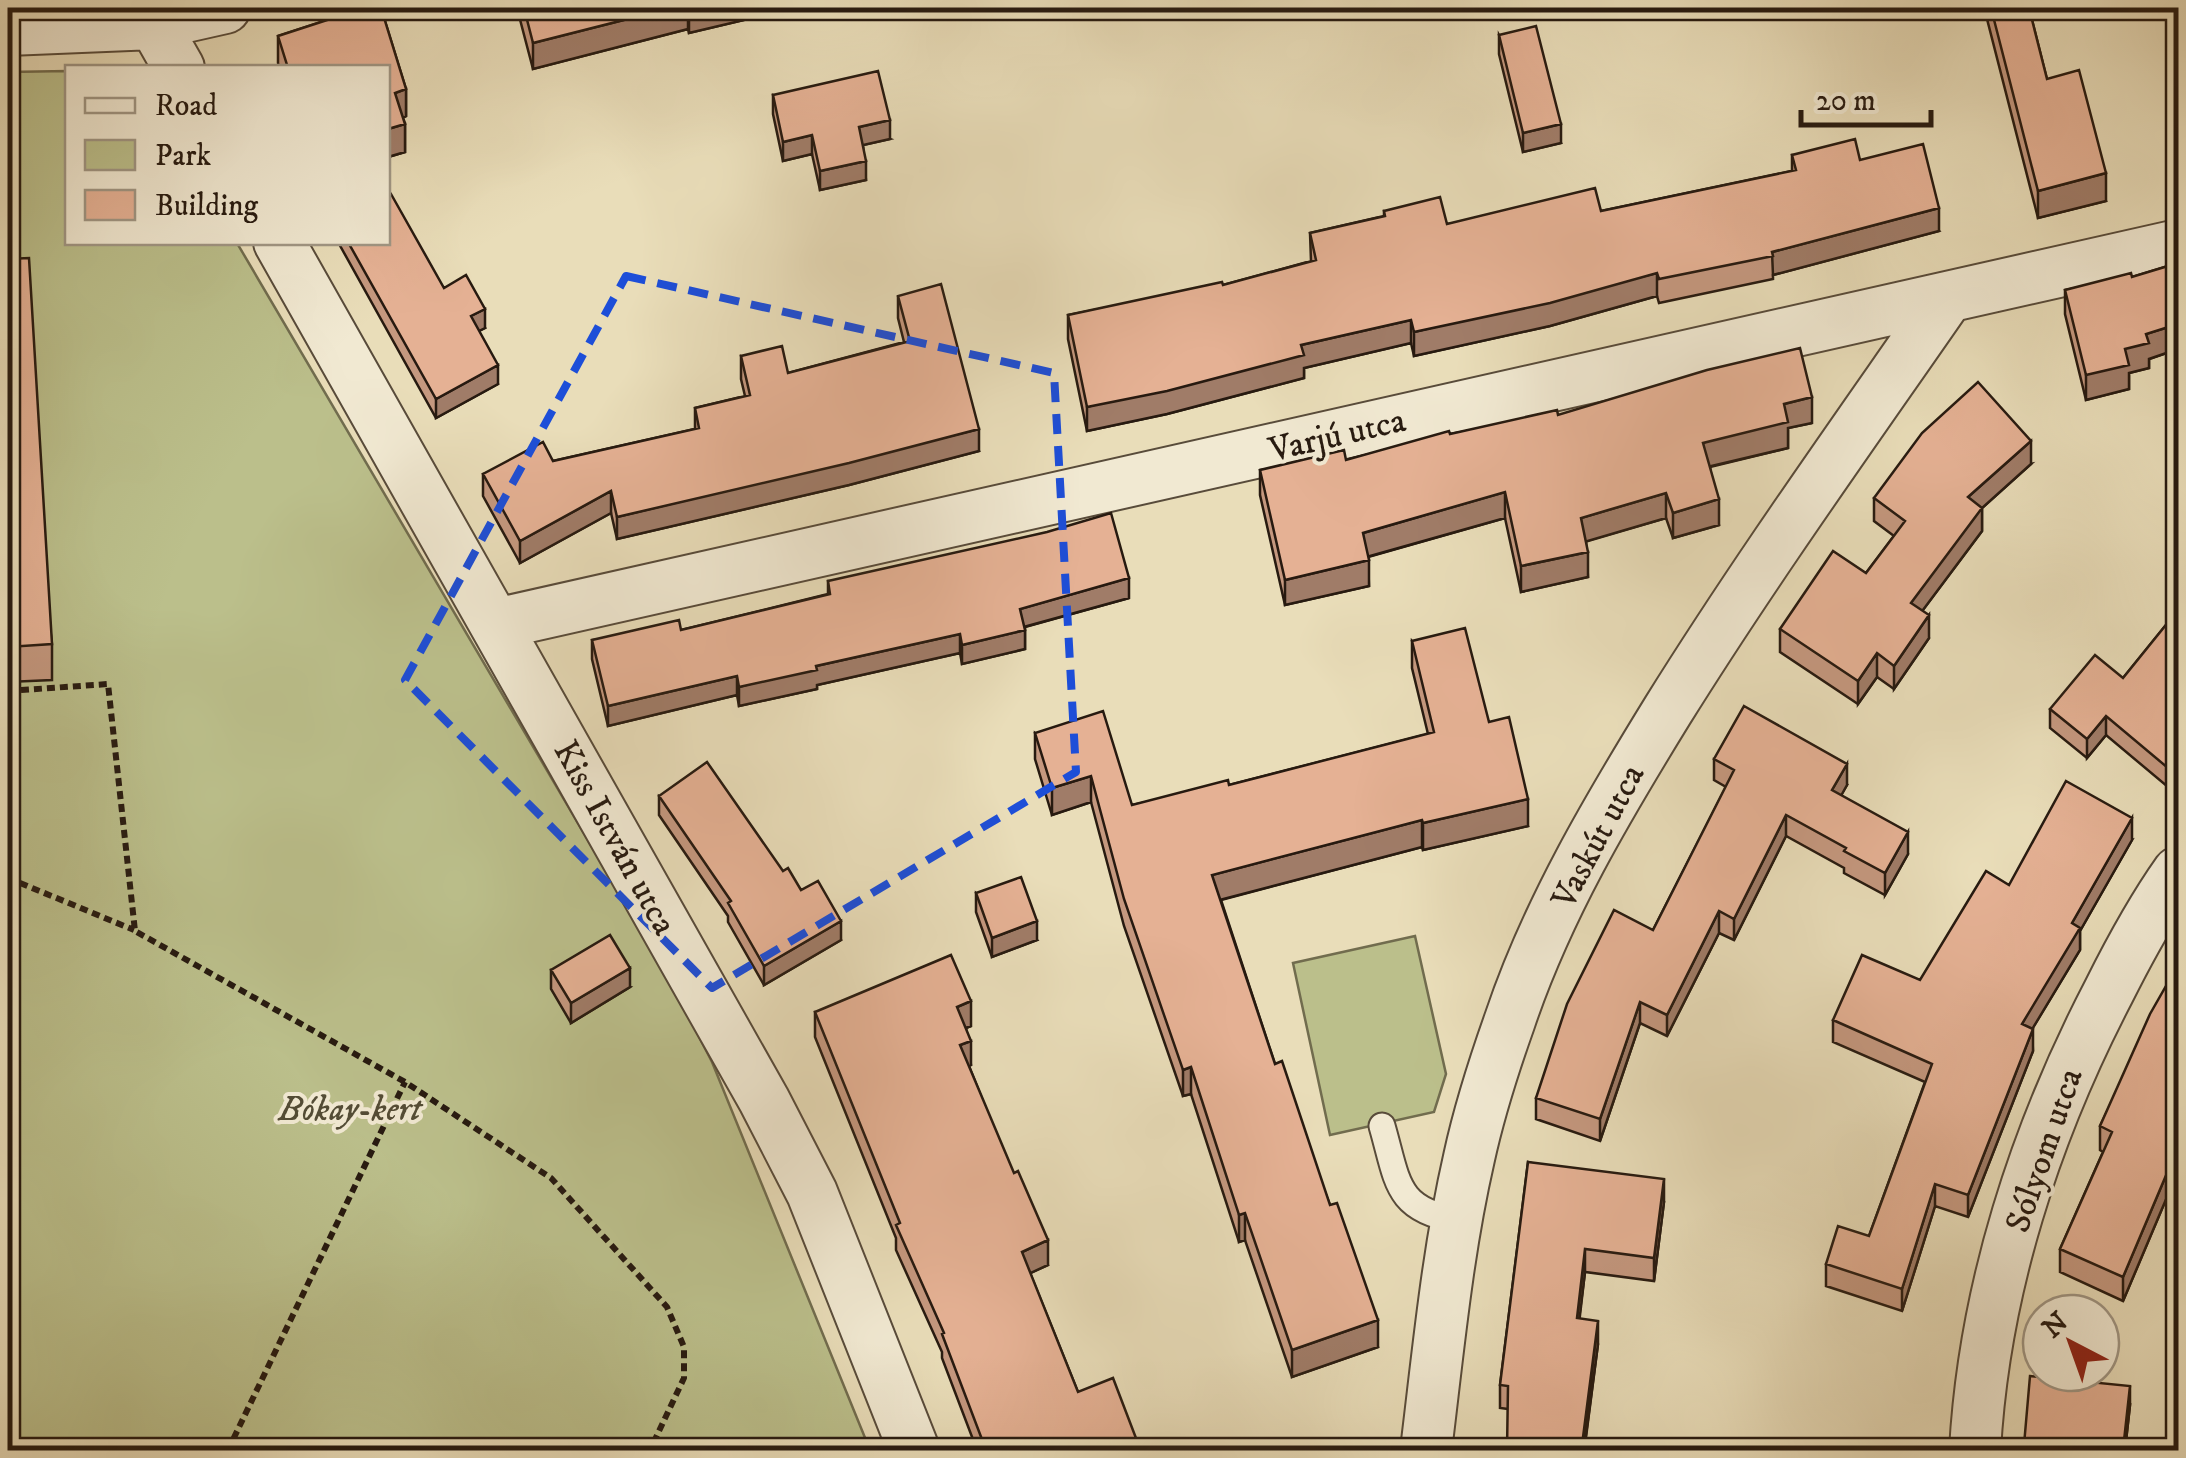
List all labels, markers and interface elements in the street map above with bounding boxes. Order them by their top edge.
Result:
legend [65,65,390,245]
scale bar [1801,65,1931,127]
text: 20 m [1816,83,1876,120]
text: Road [155,88,217,125]
text: Park [155,138,211,175]
text: Building [155,188,259,225]
street label: Varjú utca [1264,399,1410,473]
street label: Kiss István utca [543,733,686,943]
street label: Vaskút utca [1542,757,1655,918]
street label: Sólyom utca [1996,1063,2094,1239]
park label: Bókay-kert [278,1088,424,1132]
north arrow [2021,1293,2121,1393]
text: N [2035,1305,2076,1346]

